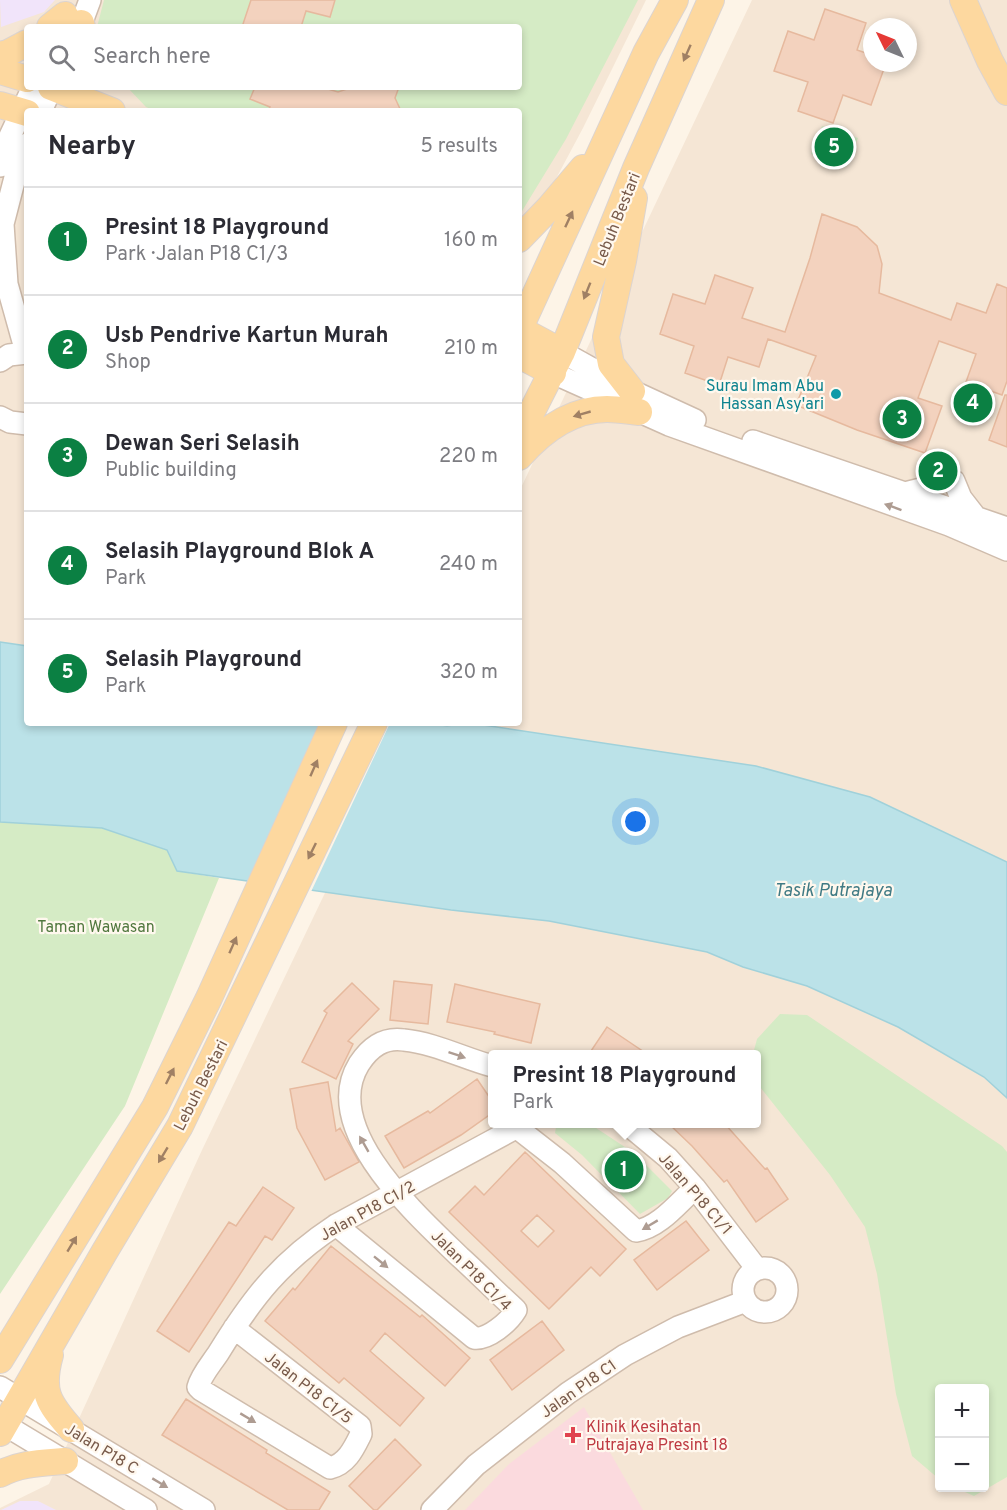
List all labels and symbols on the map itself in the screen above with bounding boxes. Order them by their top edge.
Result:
north arrow [863,18,917,72]
one-way arrow [683,45,692,62]
pin: 5 [814,124,854,170]
street label: Lebuh Bestari [590,170,646,270]
one-way arrow [564,209,574,227]
one-way arrow [582,282,591,300]
place label: Surau Imam Abu Hassan Asy'ari [706,377,824,415]
pin: 4 [954,380,992,426]
marker: Surau Imam Abu Hassan Asy'ari [829,387,843,401]
pin: 3 [882,396,922,442]
one-way arrow [573,410,591,419]
pin: 2 [918,448,958,494]
one-way arrow [884,501,902,511]
one-way arrow [309,759,318,776]
your location [621,807,650,836]
one-way arrow [308,843,317,860]
water label: Tasik Putrajaya [774,880,893,903]
park label: Taman Wawasan [37,918,155,938]
one-way arrow [228,936,238,954]
street label: Lebuh Bestari [170,1037,233,1135]
one-way arrow [448,1051,466,1061]
one-way arrow [165,1067,175,1084]
one-way arrow [359,1136,370,1152]
one-way arrow [157,1147,168,1163]
pin: 1 [604,1148,644,1192]
street label: Jalan P18 C1/1 [653,1149,736,1240]
street label: Jalan P18 C1/2 [317,1177,419,1246]
one-way arrow [642,1220,658,1231]
street label: Jalan P18 C1/4 [426,1227,515,1316]
one-way arrow [67,1236,78,1252]
one-way arrow [373,1255,389,1268]
street label: Jalan P18 C1/5 [260,1348,356,1429]
street label: Jalan P18 C1 [537,1356,621,1423]
one-way arrow [240,1413,257,1423]
place label: Klinik Kesihatan Putrajaya Presint 18 [586,1418,728,1456]
street label: Jalan P18 C [60,1420,142,1480]
marker: Klinik Kesihatan Putrajaya Presint 18 [564,1426,582,1444]
one-way arrow [152,1478,168,1489]

